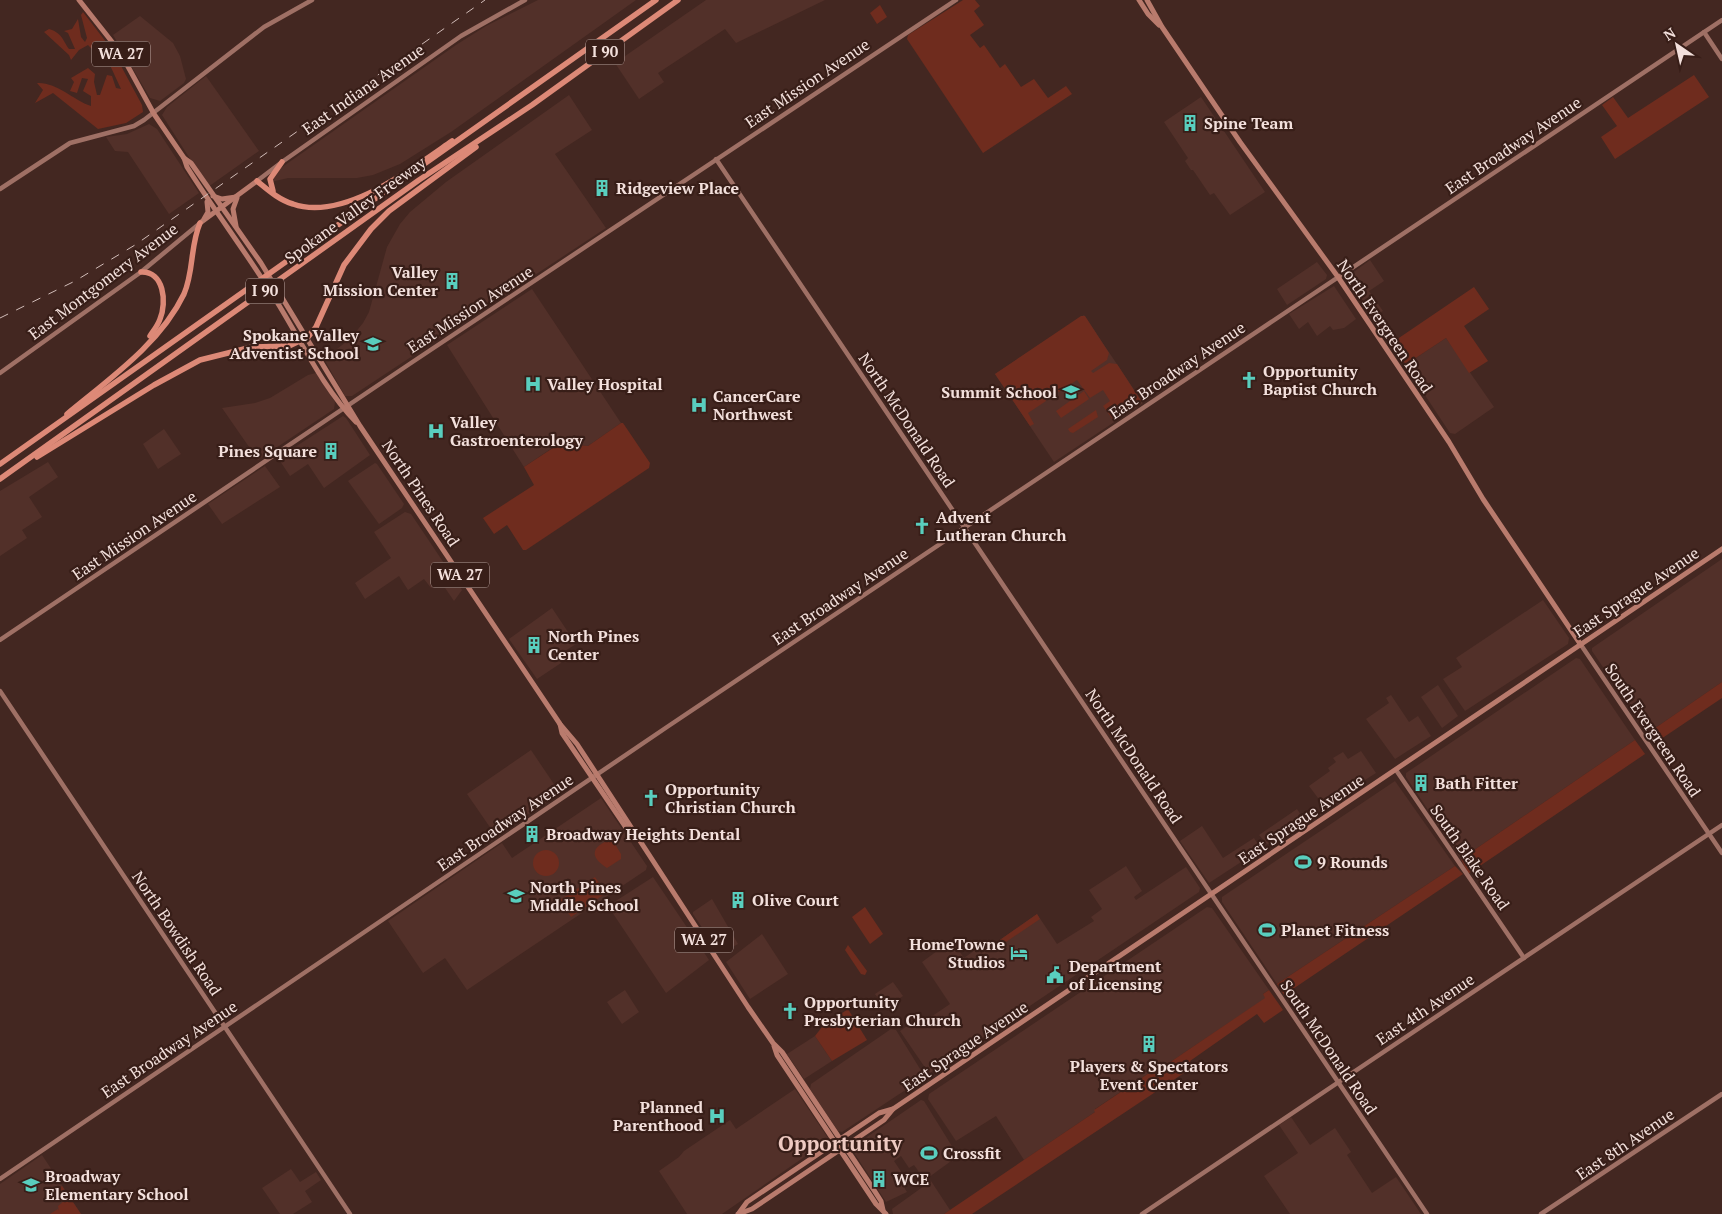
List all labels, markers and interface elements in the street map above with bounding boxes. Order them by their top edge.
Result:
north arrow [1652,20,1702,70]
text: N [1660,23,1679,45]
street label: East Mission Avenue [740,33,874,133]
street label: East Indiana Avenue [297,39,429,139]
road number: I 90 [586,40,624,64]
road number: WA 27 [92,42,150,66]
street label: East Broadway Avenue [1441,91,1585,199]
place label: Spine Team [1204,112,1293,134]
building icon: Spine Team [1180,113,1200,133]
street label: Spokane Valley Freeway [280,151,431,269]
place label: Ridgeview Place [616,177,740,199]
building icon: Ridgeview Place [592,178,612,198]
street label: East Montgomery Avenue [24,217,182,345]
street label: North Evergreen Road [1332,255,1438,397]
street label: East Mission Avenue [403,260,537,358]
place label: Valley Mission Center [323,261,439,301]
building icon: Valley Mission Center [442,271,462,291]
road number: I 90 [246,278,284,304]
street label: East Broadway Avenue [1105,316,1249,424]
place label: Spokane Valley Adventist School [230,324,360,364]
school or university icon: Spokane Valley Adventist School [363,334,383,354]
street label: North McDonald Road [854,348,960,492]
place label: Opportunity Baptist Church [1263,360,1378,400]
church icon: Opportunity Baptist Church [1239,370,1259,390]
place label: Valley Hospital [547,373,663,395]
hospital icon: Valley Hospital [523,374,543,394]
place label: Summit School [941,381,1057,403]
school or university icon: Summit School [1061,382,1081,402]
place label: CancerCare Northwest [713,385,801,425]
hospital icon: CancerCare Northwest [689,395,709,415]
place label: Valley Gastroenterology [450,411,583,451]
hospital icon: Valley Gastroenterology [426,421,446,441]
street label: North Pines Road [377,435,465,551]
place label: Pines Square [218,440,317,462]
building icon: Pines Square [321,441,341,461]
street label: East Mission Avenue [67,485,201,585]
place label: Advent Lutheran Church [936,506,1067,546]
church icon: Advent Lutheran Church [912,516,932,536]
street label: East Broadway Avenue [768,542,912,650]
street label: East Sprague Avenue [1569,542,1703,642]
road number: WA 27 [431,562,489,588]
place label: North Pines Center [548,625,639,665]
building icon: North Pines Center [524,635,544,655]
street label: South Evergreen Road [1600,659,1706,801]
street label: North McDonald Road [1081,684,1187,828]
street label: East Broadway Avenue [433,768,577,876]
street label: East Sprague Avenue [1234,769,1368,869]
place label: Bath Fitter [1435,772,1518,794]
building icon: Bath Fitter [1411,773,1431,793]
place label: Opportunity Christian Church [665,778,797,818]
church icon: Opportunity Christian Church [641,788,661,808]
street label: South Blake Road [1425,800,1515,914]
place label: Broadway Heights Dental [546,823,740,845]
building icon: Broadway Heights Dental [522,824,542,844]
place label: 9 Rounds [1317,851,1388,873]
sports icon: 9 Rounds [1293,852,1313,872]
street label: North Bowdish Road [127,866,227,1000]
place label: North Pines Middle School [530,876,639,916]
school or university icon: North Pines Middle School [506,886,526,906]
place label: Olive Court [752,889,839,911]
building icon: Olive Court [728,890,748,910]
place label: Planet Fitness [1281,919,1389,941]
sports icon: Planet Fitness [1257,920,1277,940]
road number: WA 27 [675,928,733,952]
place label: HomeTowne Studios [909,933,1005,973]
hotel icon: HomeTowne Studios [1009,943,1029,963]
place label: Department of Licensing [1069,955,1163,995]
public building icon: Department of Licensing [1045,965,1065,985]
street label: East 4th Avenue [1372,968,1478,1050]
street label: South McDonald Road [1276,975,1382,1119]
place label: Opportunity Presbyterian Church [804,991,962,1031]
street label: East Broadway Avenue [97,995,241,1103]
street label: East Sprague Avenue [898,996,1032,1096]
church icon: Opportunity Presbyterian Church [780,1001,800,1021]
building icon: Players & Spectators Event Center [1139,1034,1159,1054]
place label: Players & Spectators Event Center [1070,1055,1228,1095]
place label: Planned Parenthood [613,1096,703,1136]
street label: East 8th Avenue [1572,1103,1678,1185]
hospital icon: Planned Parenthood [707,1106,727,1126]
district label: Opportunity [778,1129,903,1157]
place label: Crossfit [943,1142,1002,1164]
sports icon: Crossfit [919,1143,939,1163]
place label: Broadway Elementary School [45,1165,189,1205]
place label: WCE [893,1168,929,1190]
building icon: WCE [869,1169,889,1189]
school or university icon: Broadway Elementary School [21,1175,41,1195]

